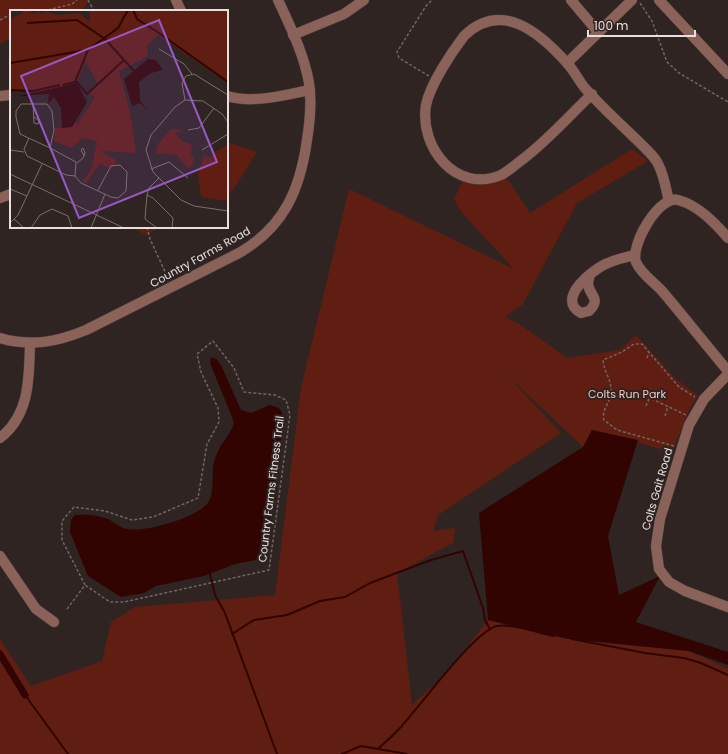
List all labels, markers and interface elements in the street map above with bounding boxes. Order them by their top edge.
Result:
inset map [10,10,228,228]
scale bar [588,12,695,38]
text: 100 m [594,17,628,34]
street label: Country Farms Road [147,223,253,291]
park label: Colts Run Park [588,386,666,402]
street label: Country Farms Fitness Trail [254,415,288,563]
street label: Colts Gait Road [638,446,676,532]

